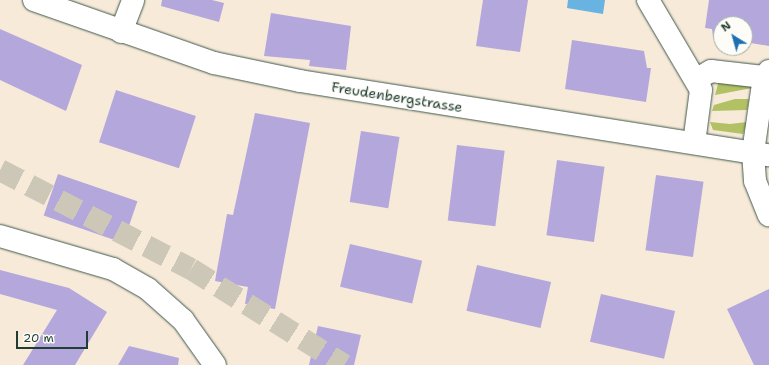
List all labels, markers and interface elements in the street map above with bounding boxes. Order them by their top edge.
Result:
north arrow [713,16,753,56]
text: N [718,18,734,35]
street label: Freudenbergstrasse [330,78,464,116]
scale bar [18,323,90,349]
text: 20 m [23,330,54,346]

